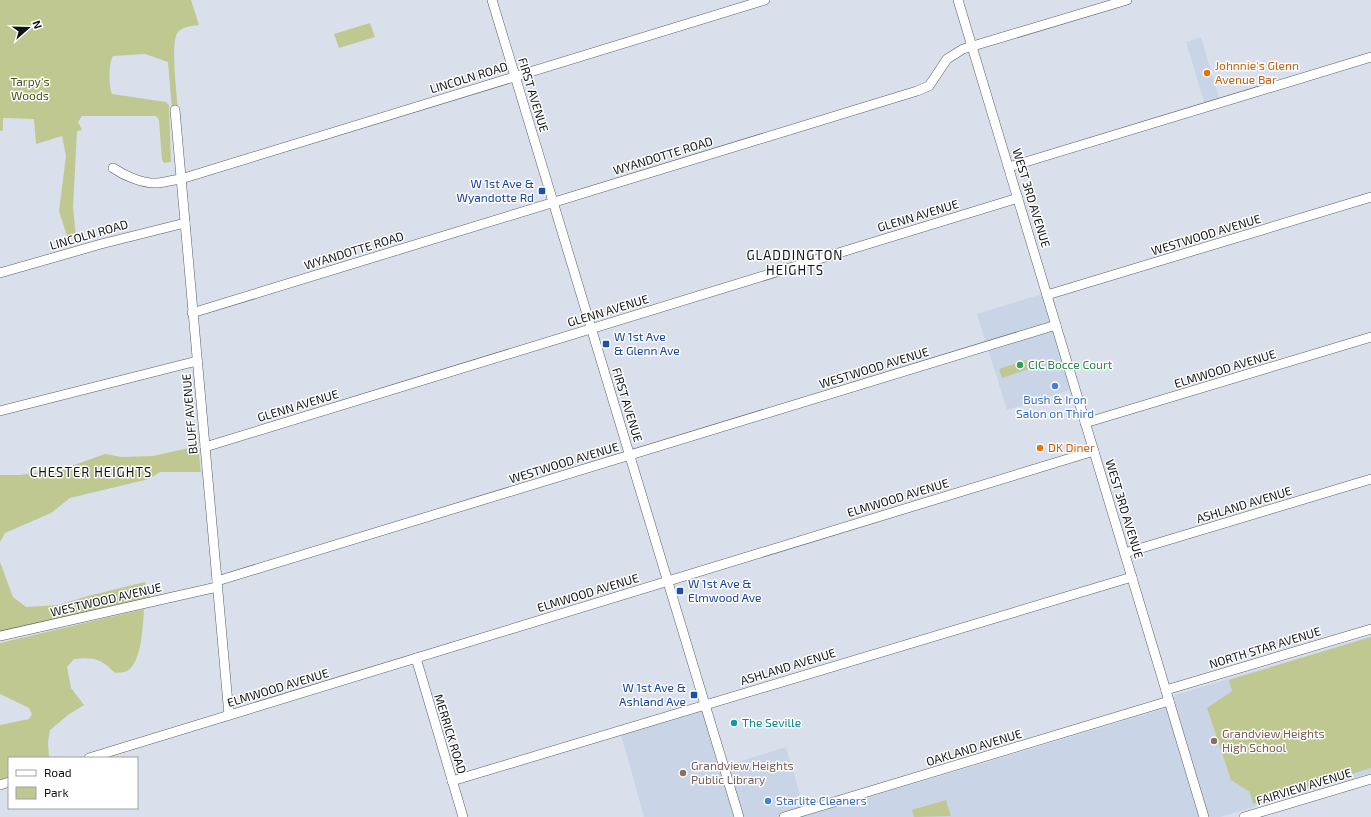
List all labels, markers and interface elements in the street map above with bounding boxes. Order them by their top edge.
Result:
north arrow [8,8,48,48]
text: N [30,18,45,30]
street label: FIRST AVENUE [516,56,552,134]
place label: Johnnie's Glenn Avenue Bar [1215,58,1299,86]
street label: LINCOLN ROAD [428,59,509,96]
marker: Johnnie's Glenn Avenue Bar [1202,68,1212,78]
park label: Tarpy's Woods [10,74,50,102]
street label: WYANDOTTE ROAD [611,133,714,177]
street label: WEST 3RD AVENUE [1010,146,1054,249]
place label: W 1st Ave & Wyandotte Rd [457,176,534,204]
marker: W 1st Ave & Wyandotte Rd [537,186,547,196]
street label: GLENN AVENUE [875,196,960,234]
street label: WESTWOOD AVENUE [1149,211,1262,257]
street label: LINCOLN ROAD [48,216,129,252]
street label: WYANDOTTE ROAD [302,228,405,272]
district label: GLADDINGTON HEIGHTS [746,247,844,278]
street label: GLENN AVENUE [565,291,650,329]
place label: W 1st Ave & Glenn Ave [614,329,680,357]
marker: W 1st Ave & Glenn Ave [601,339,611,349]
street label: WESTWOOD AVENUE [817,344,930,390]
street label: ELMWOOD AVENUE [1172,346,1277,390]
place label: CIC Bocce Court [1028,357,1113,371]
marker: CIC Bocce Court [1015,360,1025,370]
street label: FIRST AVENUE [610,366,646,444]
street label: BLUFF AVENUE [178,373,199,455]
marker: Bush & Iron Salon on Third [1050,381,1060,391]
street label: GLENN AVENUE [255,386,340,424]
place label: Bush & Iron Salon on Third [1016,392,1094,420]
street label: WESTWOOD AVENUE [507,439,620,485]
place label: DK Diner [1048,440,1095,454]
marker: DK Diner [1035,443,1045,453]
street label: WEST 3RD AVENUE [1103,457,1147,560]
district label: CHESTER HEIGHTS [30,464,152,480]
street label: ELMWOOD AVENUE [845,475,950,519]
street label: ASHLAND AVENUE [1194,483,1293,525]
street label: ELMWOOD AVENUE [535,570,640,614]
place label: W 1st Ave & Elmwood Ave [688,576,762,604]
street label: WESTWOOD AVENUE [49,579,163,619]
marker: W 1st Ave & Elmwood Ave [675,586,685,596]
street label: NORTH STAR AVENUE [1207,623,1322,671]
street label: ASHLAND AVENUE [738,645,837,687]
street label: ELMWOOD AVENUE [225,665,330,709]
place label: W 1st Ave & Ashland Ave [619,680,686,708]
marker: W 1st Ave & Ashland Ave [689,690,699,700]
street label: MERRICK ROAD [432,692,470,775]
place label: The Seville [742,715,801,729]
marker: The Seville [729,718,739,728]
street label: OAKLAND AVENUE [924,726,1023,768]
place label: Grandview Heights High School [1222,726,1325,754]
marker: Grandview Heights High School [1209,736,1219,746]
legend [8,757,138,809]
place label: Grandview Heights Public Library [691,758,794,786]
text: Road [44,765,72,779]
street label: FAIRVIEW AVENUE [1254,765,1353,807]
marker: Grandview Heights Public Library [678,768,688,778]
text: Park [44,785,69,799]
place label: Starlite Cleaners [776,793,867,807]
marker: Starlite Cleaners [763,796,773,806]

